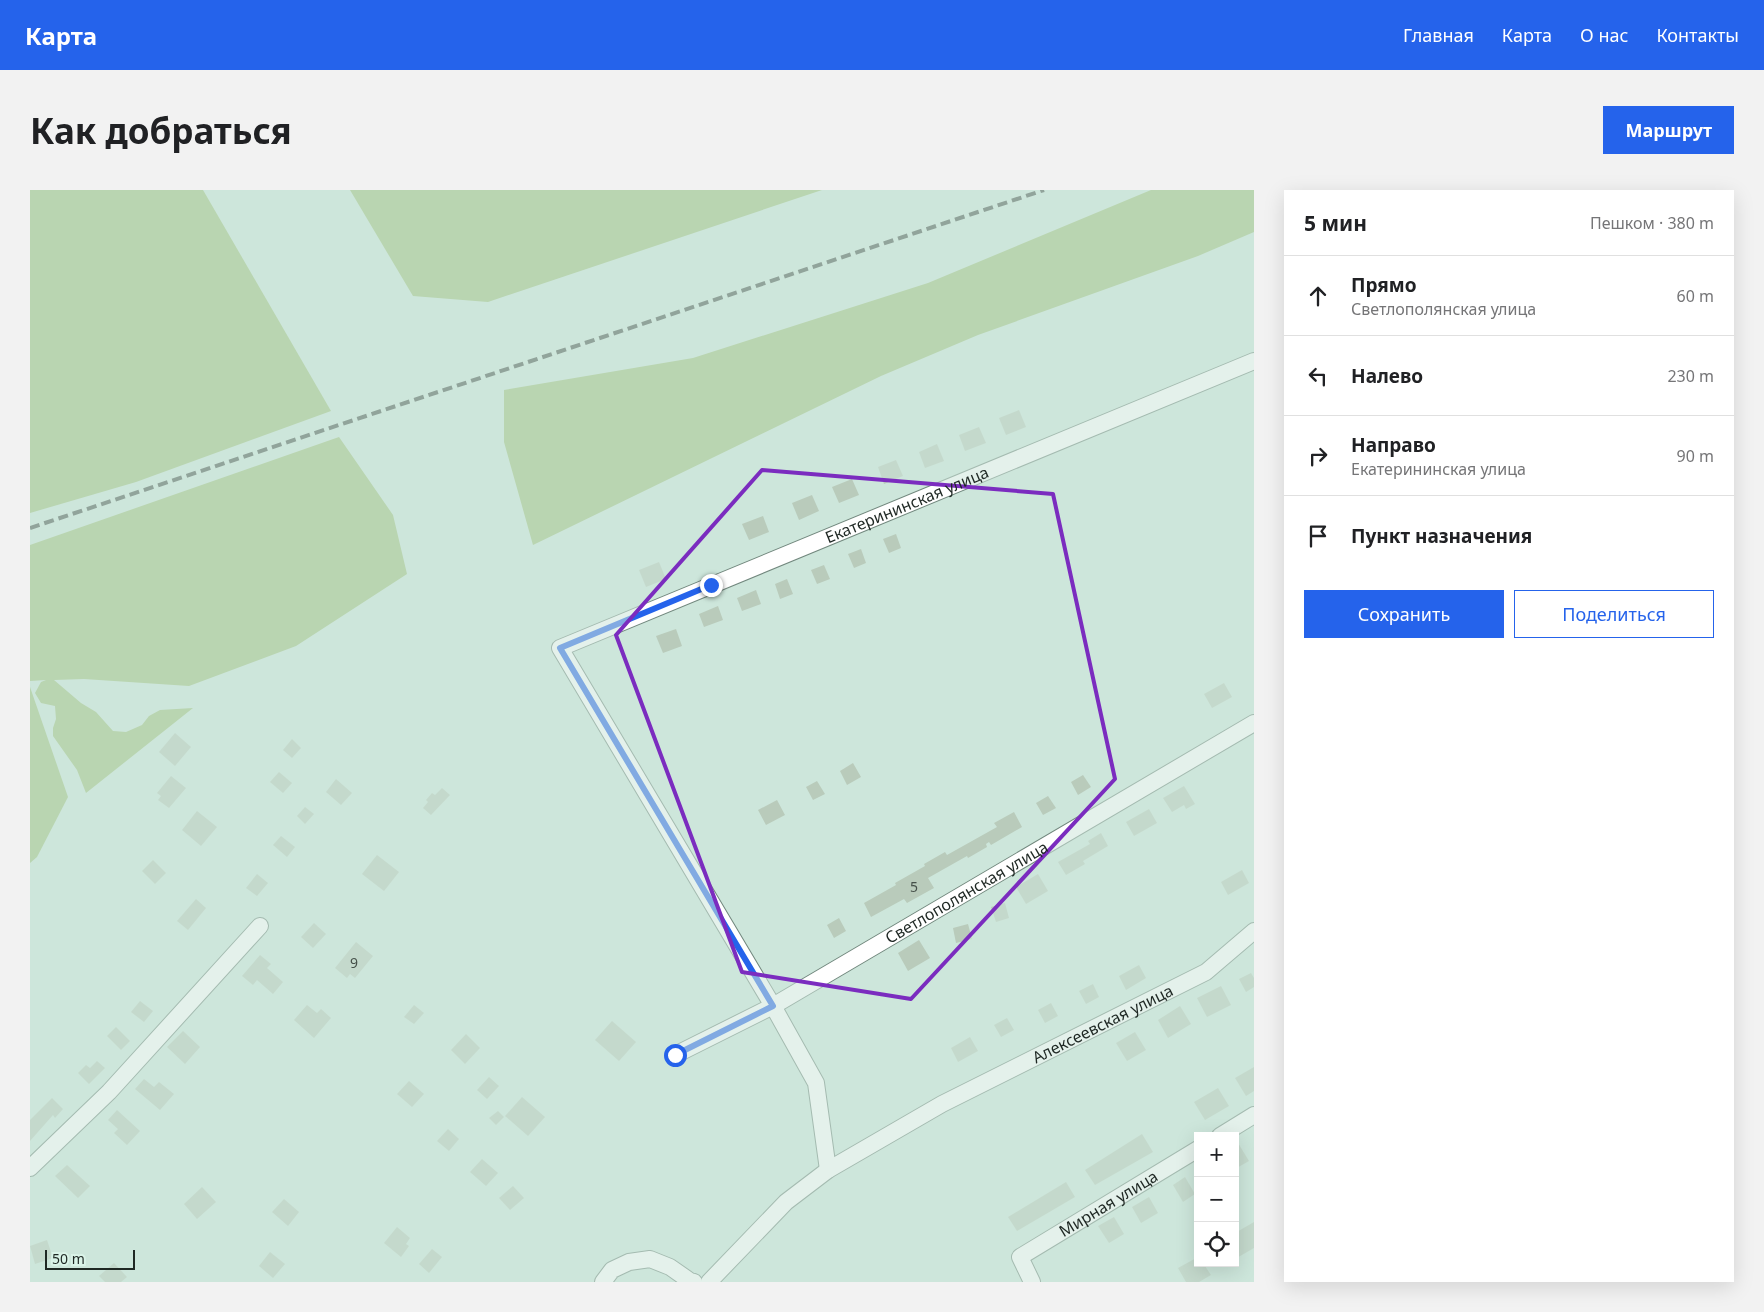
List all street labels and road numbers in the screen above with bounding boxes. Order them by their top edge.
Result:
street label: Екатерининская улица [822,461,992,548]
street label: Светлополянская улица [881,836,1052,949]
street label: Алексеевская улица [1028,979,1177,1068]
street label: Мирная улица [1055,1165,1162,1242]

